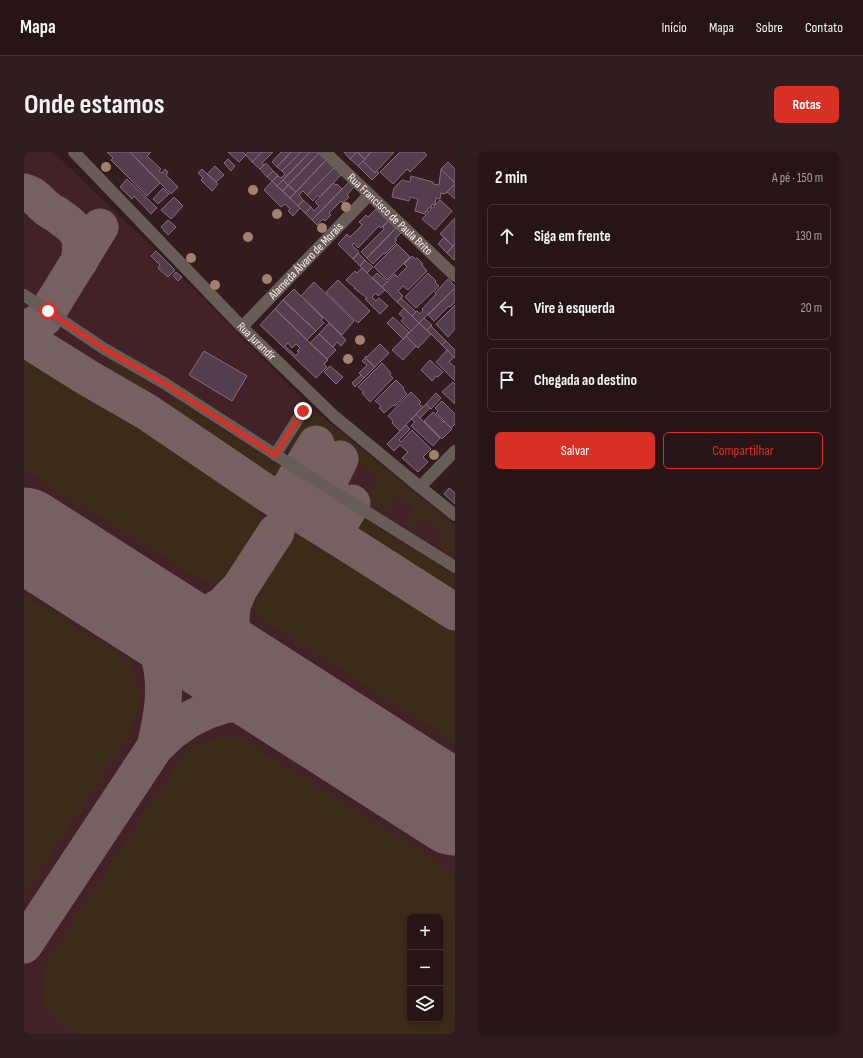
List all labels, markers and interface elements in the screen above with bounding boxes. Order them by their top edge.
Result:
text: Mapa [20,16,56,39]
text: Início [661,19,687,36]
text: Mapa [709,19,734,36]
text: Sobre [756,19,783,36]
text: Contato [805,19,843,36]
button: Rotas [774,86,839,123]
text: Onde estamos [24,88,164,121]
text: 2 min [495,168,527,188]
street label: Rua Francisco de Paula Brito [344,170,436,259]
text: A pé · 150 m [772,170,823,186]
street label: Alameda Álvaro de Morais [265,219,347,304]
icon: ahead [496,225,518,247]
text: Siga em frente [534,227,611,246]
text: 130 m [796,228,822,244]
icon: left [496,297,518,319]
text: Vire à esquerda [534,299,615,318]
text: 20 m [800,300,822,316]
route start [39,302,57,320]
street label: Rua Jurandir [234,319,279,364]
icon: arrive [496,369,518,391]
text: Chegada ao destino [534,371,637,390]
route end [294,402,312,420]
button: Salvar [495,432,655,469]
button: Compartilhar [663,432,823,469]
map controls [407,914,443,1022]
button: + [407,914,443,950]
button: − [407,950,443,986]
button: layers [407,986,443,1022]

